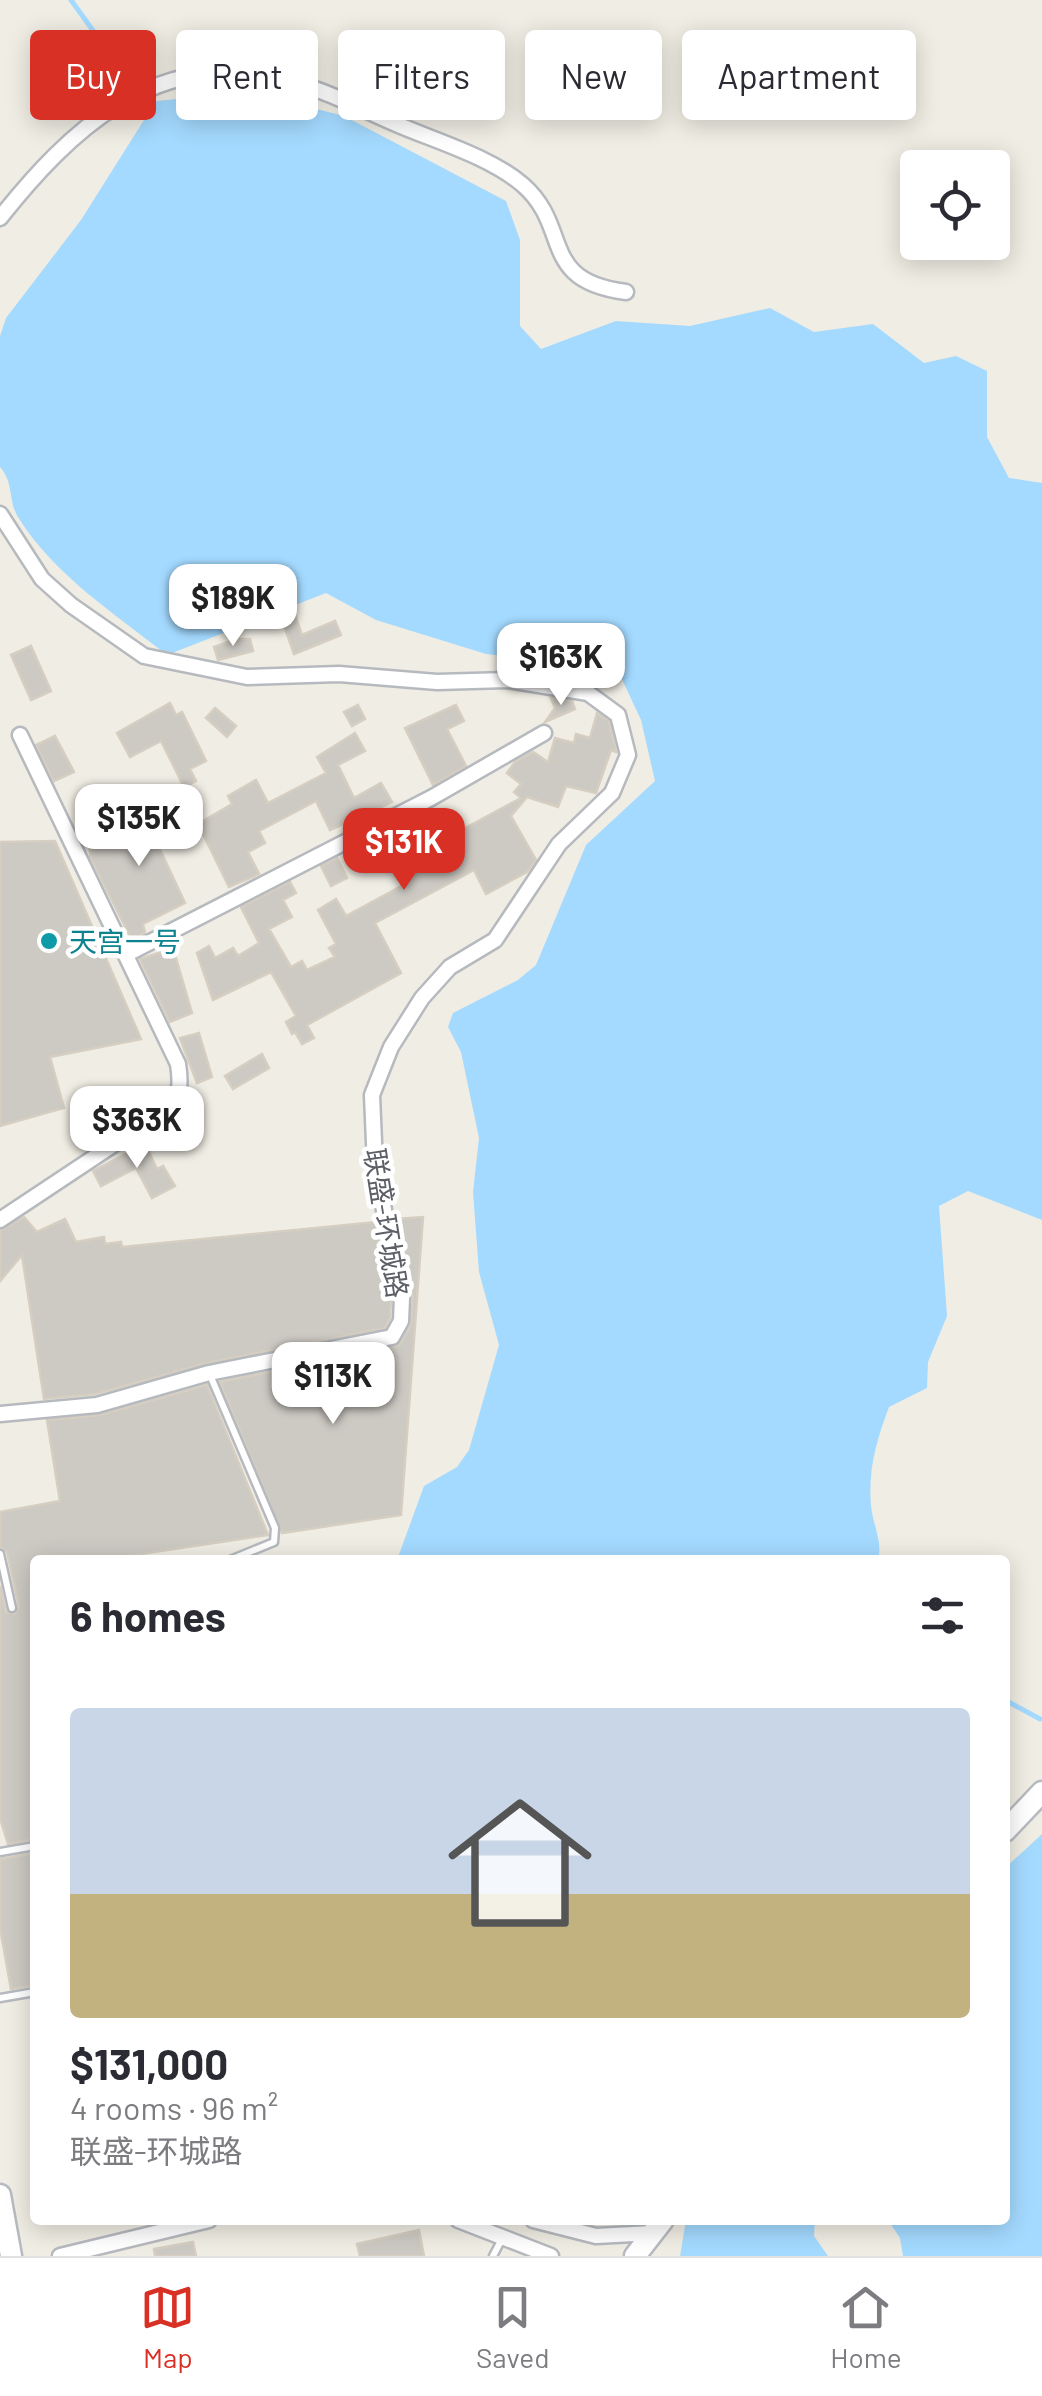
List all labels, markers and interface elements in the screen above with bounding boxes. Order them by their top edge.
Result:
chip: Buy [30,30,156,120]
chip: Rent [176,30,318,120]
chip: Filters [338,30,505,120]
chip: New [525,30,662,120]
chip: Apartment [682,30,916,120]
map controls [900,150,1010,260]
button: locate [900,150,1010,260]
pin: $189K [163,564,303,649]
text: $189K [191,577,275,615]
pin: $163K [491,623,631,708]
text: $163K [519,636,603,674]
pin: $135K [69,784,209,869]
text: $135K [97,797,181,835]
pin: $131K [334,808,474,893]
text: $131K [365,821,443,859]
place label: 天宫一号 [69,924,181,958]
marker: 天宫一号 [38,930,60,952]
pin: $363K [67,1086,207,1171]
text: $363K [92,1099,182,1137]
street label: 联盛-环城路 [358,1146,416,1300]
pin: $113K [263,1342,403,1427]
text: $113K [294,1355,372,1393]
icon: filters [915,1588,970,1643]
text: 6 homes [70,1590,226,1640]
icon: home [430,1773,610,1953]
text: $131,000 [70,2038,228,2088]
text: 4 rooms · 96 m² [70,2088,278,2126]
text: 联盛-环城路 [70,2131,243,2169]
tab: Map [140,2280,195,2374]
tab: Saved [476,2280,549,2374]
tab: Home [830,2280,902,2374]

